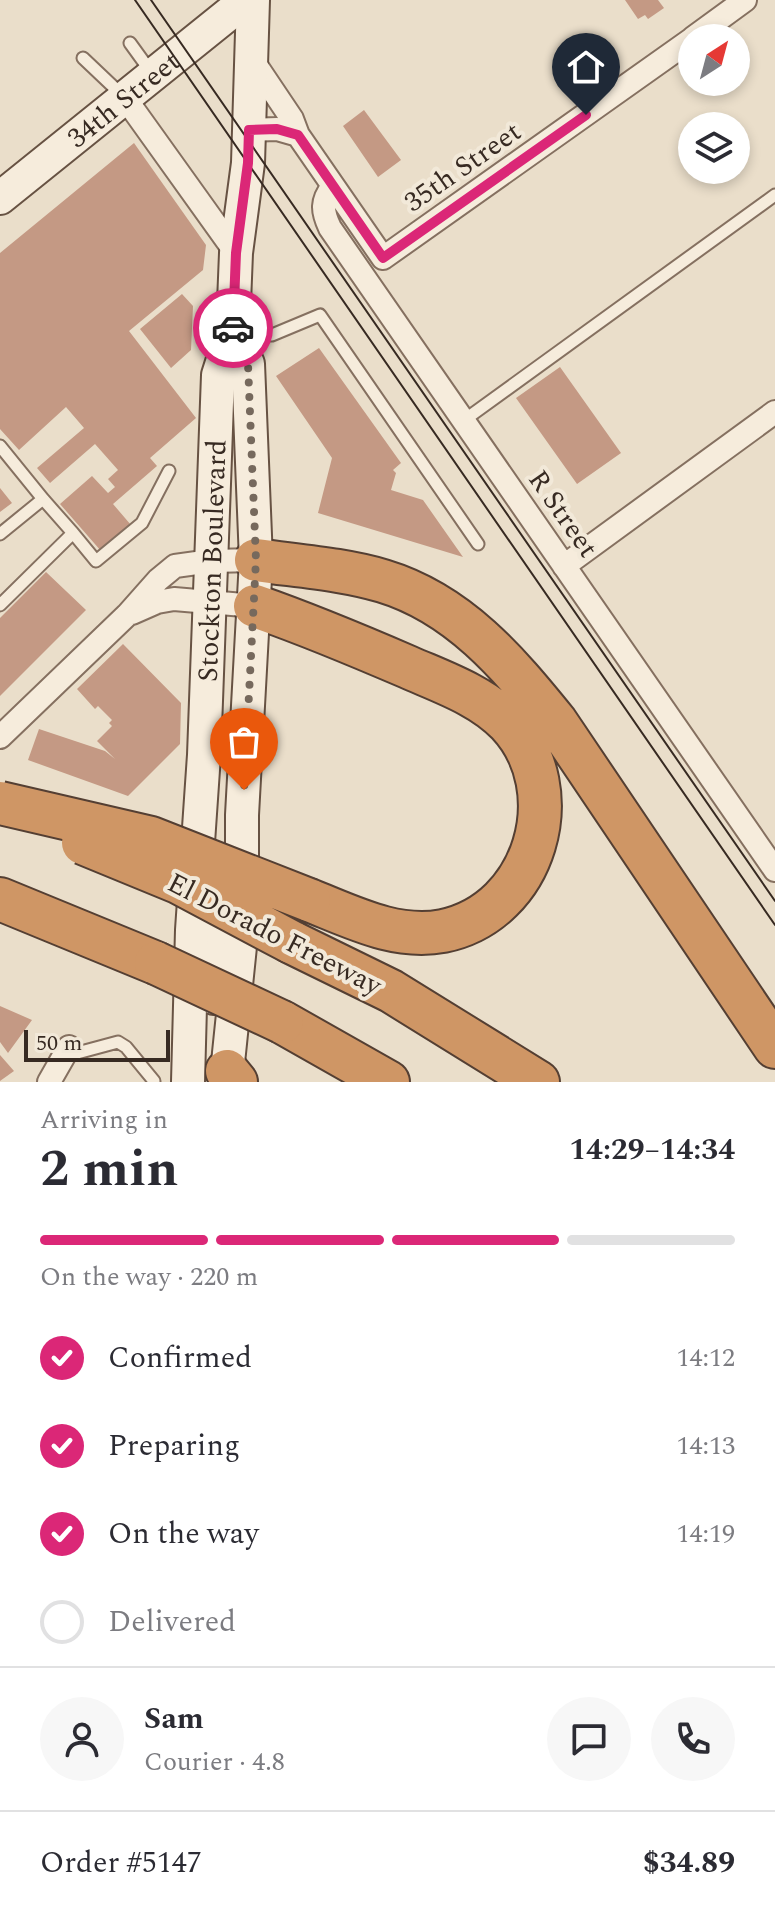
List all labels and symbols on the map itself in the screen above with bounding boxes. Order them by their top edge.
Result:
north arrow [678,24,750,96]
pin [552,33,620,115]
street label: 34th Street [58,41,190,159]
street label: 35th Street [395,111,530,223]
courier [193,288,273,368]
street label: Stockton Boulevard [187,439,239,683]
street label: R Street [517,461,609,567]
pin [210,708,278,790]
street label: El Dorado Freeway [159,862,391,1008]
scale bar [24,1026,170,1062]

